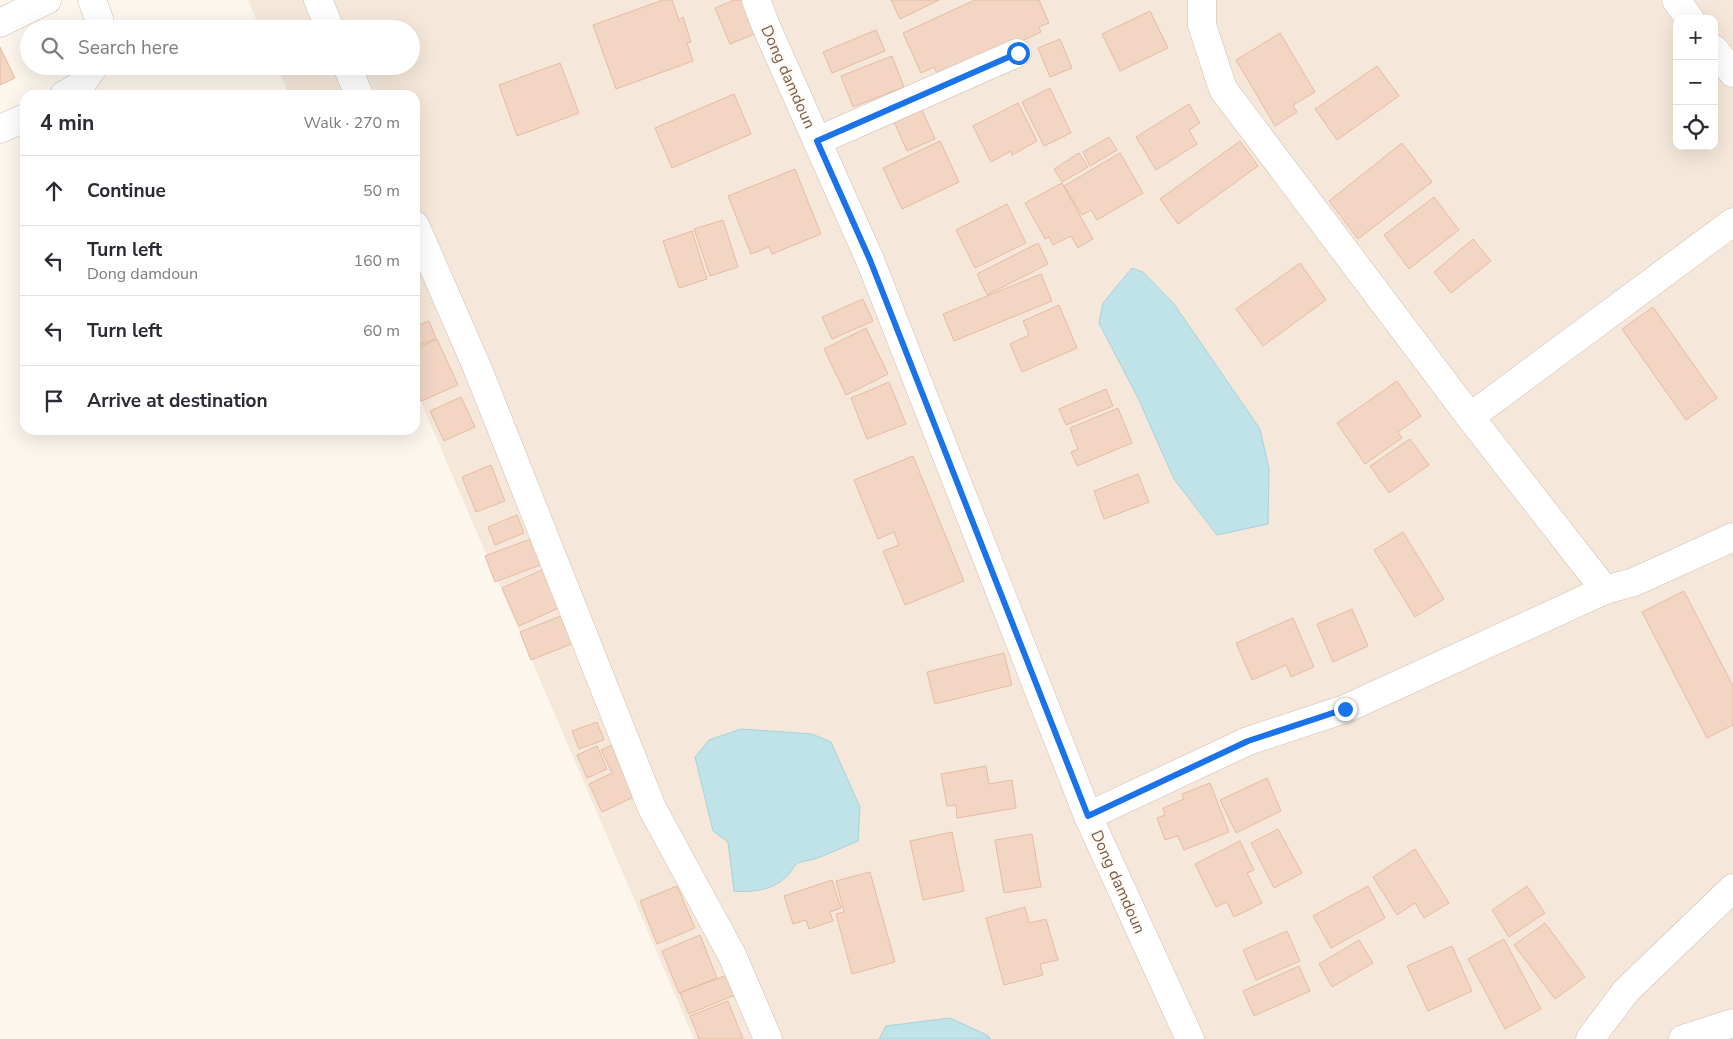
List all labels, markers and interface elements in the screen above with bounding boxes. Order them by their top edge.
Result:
map controls [1673,15,1718,150]
button: + [1673,15,1718,60]
search box [20,20,420,75]
street label: Dong damdoun [755,22,821,132]
icon: search [38,34,66,62]
text: Search here [78,35,179,61]
route start [1007,42,1030,65]
button: − [1673,60,1718,105]
button: locate [1673,105,1718,150]
text: 4 min [40,109,94,137]
text: Walk · 270 m [304,112,400,134]
icon: ahead [40,177,68,205]
text: Continue [87,178,166,204]
text: 50 m [363,180,400,202]
text: Turn left [87,237,162,263]
icon: left [40,247,68,275]
text: 160 m [353,250,400,272]
text: Dong damdoun [87,263,198,285]
icon: left [40,317,68,345]
text: Turn left [87,318,162,344]
text: 60 m [363,320,400,342]
icon: arrive [40,387,68,415]
text: Arrive at destination [87,388,268,414]
route end [1334,698,1357,721]
street label: Dong damdoun [1085,827,1151,937]

